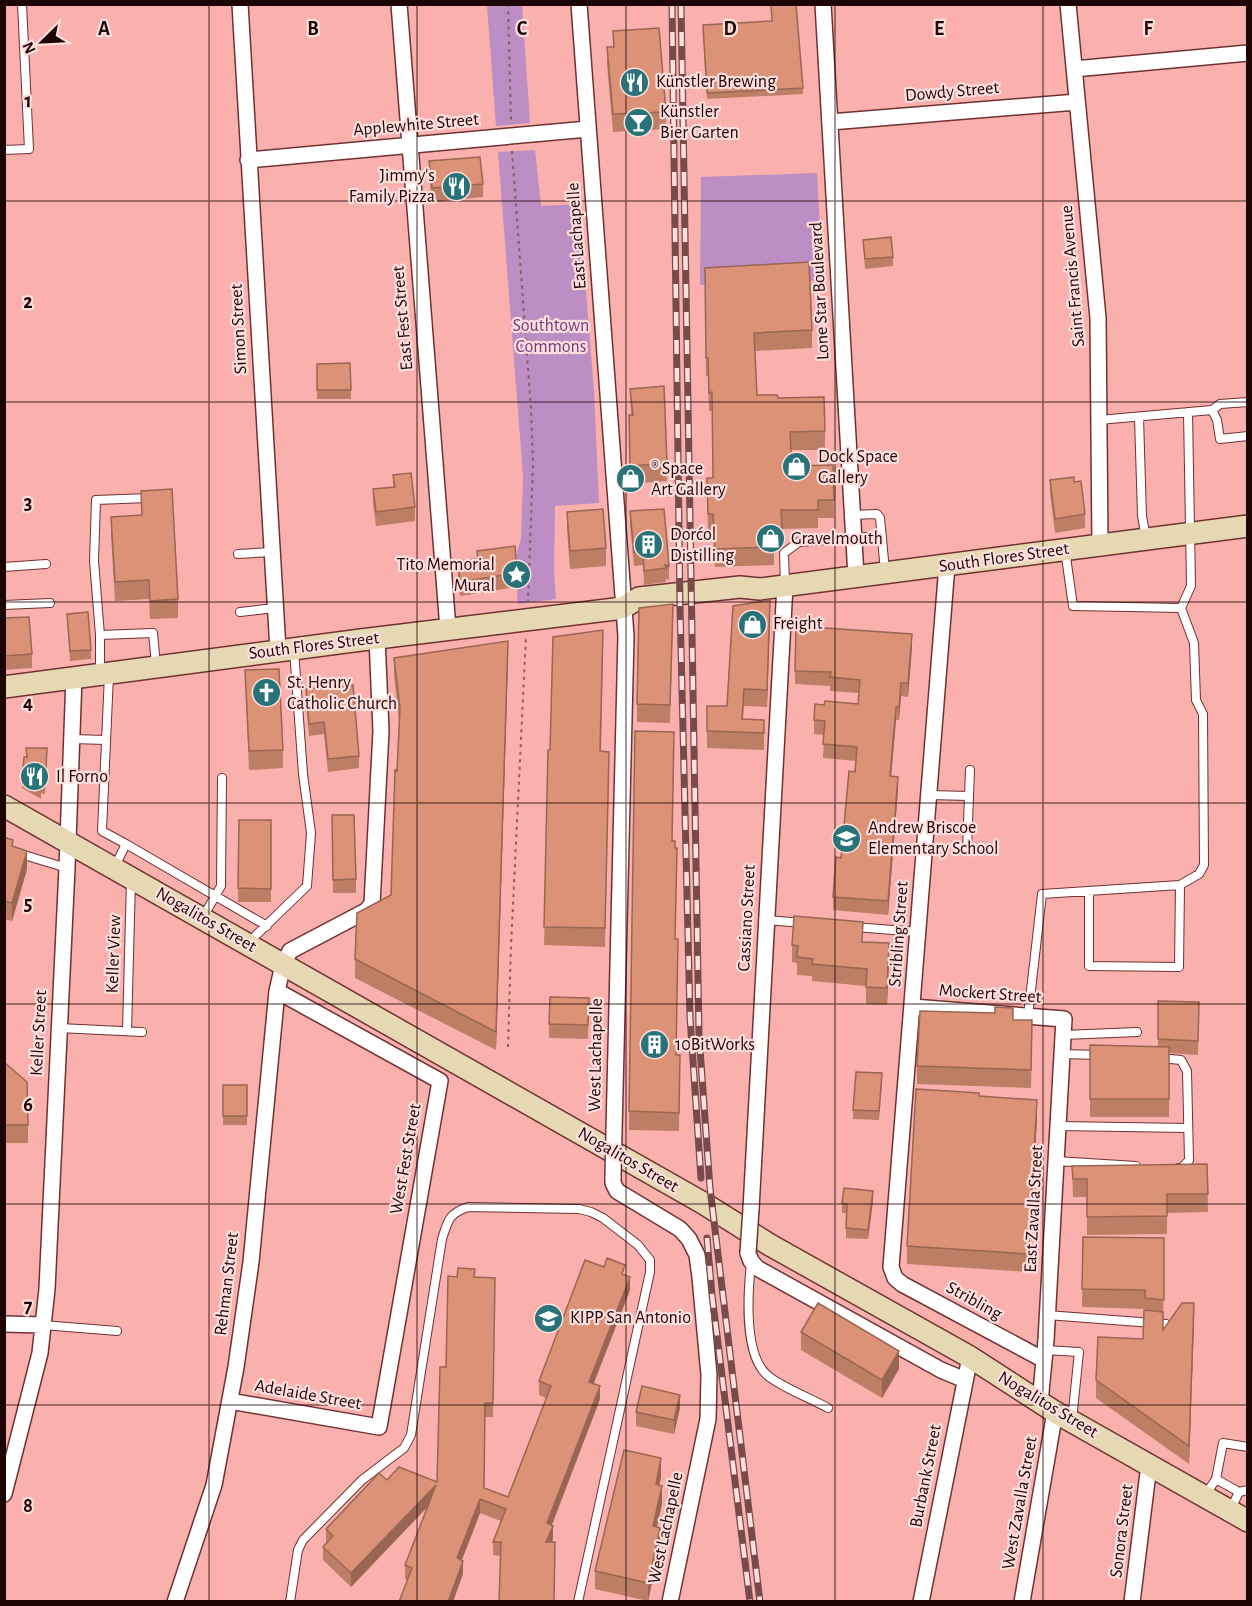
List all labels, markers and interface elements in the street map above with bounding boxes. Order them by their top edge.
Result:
north arrow [12,12,72,72]
text: A [98,19,110,39]
text: B [307,19,319,39]
text: C [517,19,528,39]
text: D [723,19,737,39]
text: E [934,19,944,39]
text: F [1143,19,1153,39]
text: N [20,39,39,56]
restaurant icon: Künstler Brewing [619,66,651,98]
place label: Künstler Brewing [656,73,776,91]
street label: Dowdy Street [904,79,1000,105]
text: 1 [24,91,32,111]
place label: Künstler Bier Garten [660,103,739,142]
bar icon: Künstler Bier Garten [623,106,655,138]
street label: Applewhite Street [352,111,480,139]
place label: Jimmy's Family Pizza [349,167,435,206]
restaurant icon: Jimmy's Family Pizza [440,170,472,202]
street label: East Lachapelle [564,182,590,290]
street label: Saint Francis Avenue [1058,204,1088,348]
street label: Lone Star Boulevard [807,221,833,361]
street label: East Fest Street [389,265,417,371]
street label: Simon Street [228,283,250,375]
text: 2 [23,292,33,312]
park label: Southtown Commons [513,317,589,356]
place label: Dock Space Gallery [818,448,898,487]
shop icon: Dock Space Gallery [781,451,813,483]
place label: ® Space Art Gallery [651,460,726,499]
shop icon: ® Space Art Gallery [614,463,646,495]
text: 3 [24,493,32,513]
shop icon: Gravelmouth [754,523,786,555]
place label: Dorćol Distilling [670,526,734,565]
building icon: Dorćol Distilling [633,529,665,561]
place label: Gravelmouth [791,530,883,548]
street label: South Flores Street [938,540,1070,576]
place label: Tito Memorial Mural [396,556,495,595]
place icon: Tito Memorial Mural [500,559,532,591]
shop icon: Freight [736,608,768,640]
place label: Freight [773,615,823,633]
street label: South Flores Street [248,629,380,663]
place label: St. Henry Catholic Church [287,674,397,713]
church icon: St. Henry Catholic Church [250,677,282,709]
text: 4 [23,693,33,713]
restaurant icon: Il Forno [19,761,51,793]
place label: Il Forno [56,768,108,786]
place label: Andrew Briscoe Elementary School [868,819,999,858]
school or university icon: Andrew Briscoe Elementary School [831,822,863,854]
street label: Cassiano Street [735,864,759,972]
street label: Stribling Street [886,880,912,987]
street label: Nogalitos Street [153,884,260,956]
text: 5 [24,894,32,914]
street label: Keller View [104,914,124,994]
street label: Mockert Street [938,981,1042,1007]
street label: Keller Street [28,989,50,1076]
street label: West Lachapelle [586,998,606,1112]
building icon: 10BitWorks [638,1029,670,1061]
place label: 10BitWorks [675,1036,755,1054]
text: 6 [23,1095,33,1115]
street label: West Fest Street [387,1102,425,1216]
street label: Nogalitos Street [575,1124,682,1196]
street label: East Zavalla Street [1022,1144,1046,1273]
street label: Rehman Street [212,1231,242,1337]
street label: Stribling [943,1278,1005,1324]
text: 7 [24,1296,33,1316]
school or university icon: KIPP San Antonio [533,1302,565,1334]
place label: KIPP San Antonio [570,1309,691,1327]
street label: Nogalitos Street [995,1368,1101,1442]
street label: Adelaide Street [253,1377,363,1413]
street label: Burbank Street [907,1423,945,1529]
street label: West Zavalla Street [999,1435,1041,1571]
street label: West Lachapelle [645,1470,687,1586]
street label: Sonora Street [1107,1483,1137,1579]
text: 8 [23,1496,33,1516]

